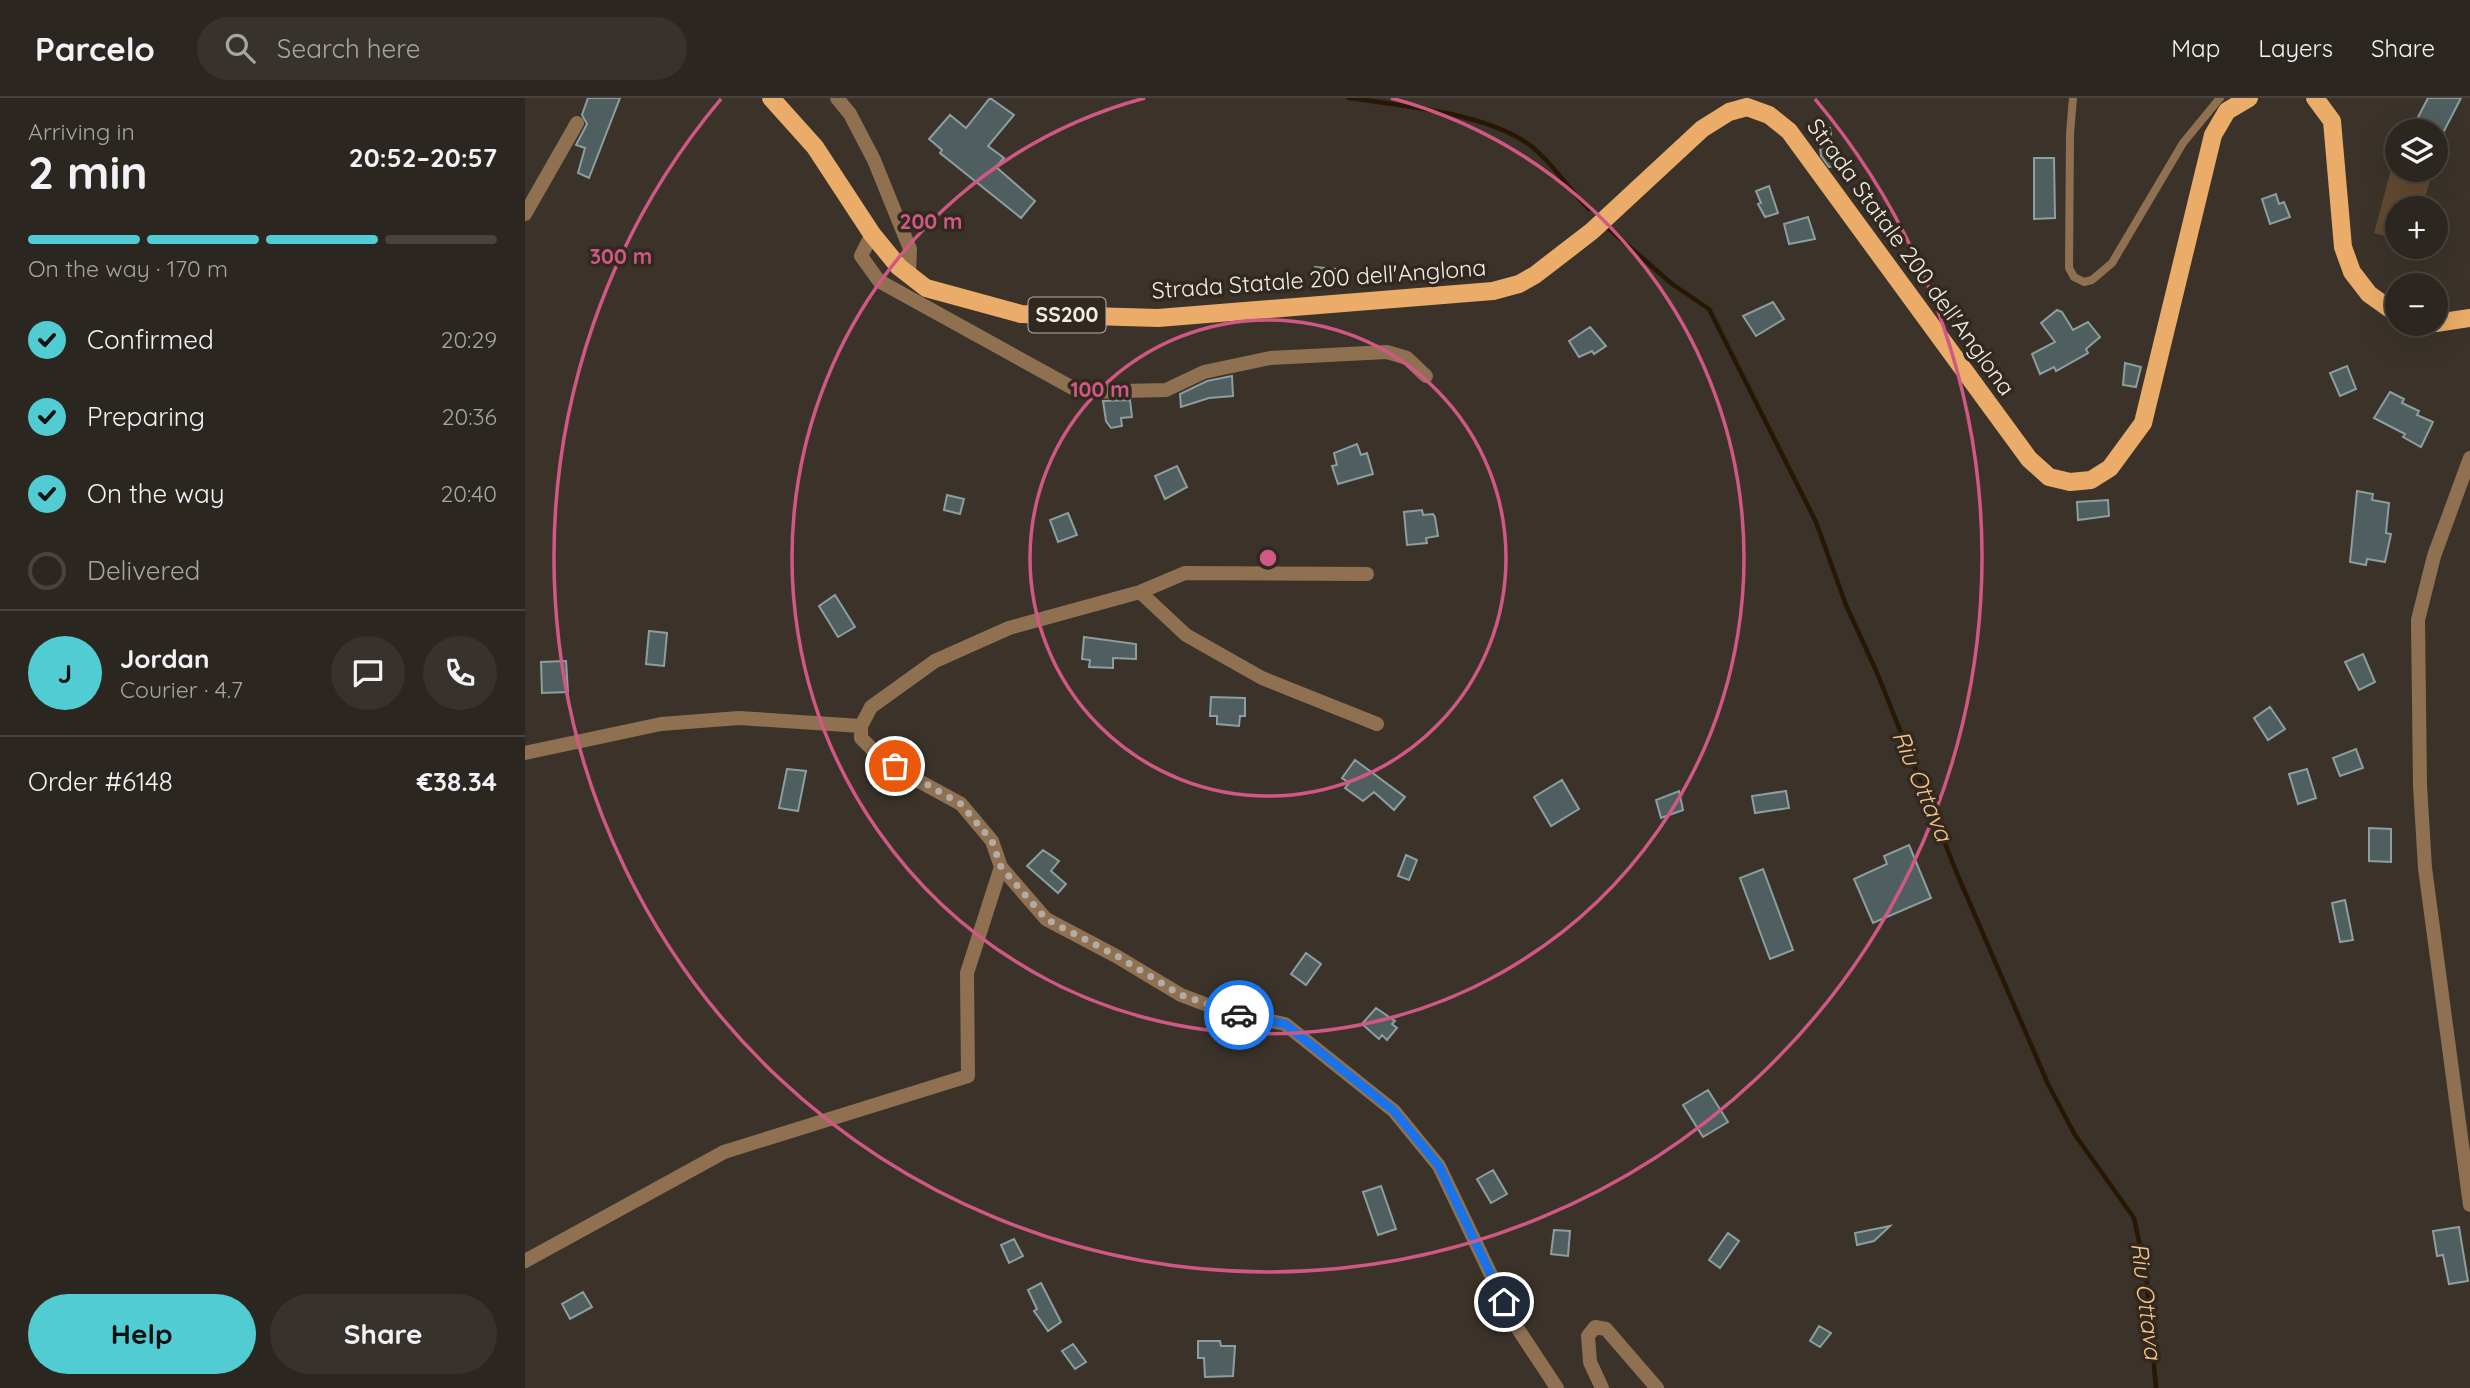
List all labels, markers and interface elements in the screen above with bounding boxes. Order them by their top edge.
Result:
search box [197,17,687,80]
text: Parcelo [35,28,155,69]
icon: search [221,29,259,67]
text: Search here [277,32,420,65]
text: Map [2171,33,2220,63]
text: Layers [2258,33,2333,63]
text: Share [2371,33,2435,63]
street label: Strada Statale 200 dell'Anglona [1801,113,2022,401]
text: Arriving in [28,117,135,146]
map controls [2385,119,2448,336]
button: layers [2385,119,2448,182]
text: 20:52–20:57 [349,141,497,174]
text: 2 min [28,143,148,201]
button: + [2385,196,2448,259]
text: 200 m [900,208,962,234]
text: 300 m [590,243,652,269]
street label: Strada Statale 200 dell'Anglona [1151,252,1487,305]
text: On the way · 170 m [28,254,228,283]
button: − [2385,273,2448,336]
road number: SS200 [1029,298,1105,332]
icon: check [28,321,66,359]
text: Confirmed [87,323,214,356]
text: 20:29 [441,325,497,354]
text: 100 m [1070,376,1130,402]
icon: check [28,398,66,436]
text: Preparing [87,400,205,433]
text: 20:36 [442,402,497,431]
icon: check [28,475,66,513]
text: On the way [87,477,225,510]
text: 20:40 [440,479,497,508]
centre of rings [1256,546,1280,570]
text: Delivered [87,554,200,587]
button: chat [331,636,405,710]
button: phone [423,636,497,710]
text: Jordan [120,642,209,675]
text: J [58,657,72,690]
text: Courier · 4.7 [120,675,243,704]
water label: Riu Ottava [1886,726,1960,847]
pin [865,736,925,796]
icon: bag [876,747,914,785]
text: Order #6148 [28,765,173,798]
text: €38.34 [417,765,497,798]
courier [1204,980,1274,1050]
icon: car [1220,996,1258,1034]
water label: Riu Ottava [2125,1241,2169,1362]
pin [1474,1272,1534,1332]
icon: home [1485,1283,1523,1321]
button: Help [28,1294,256,1374]
button: Share [270,1294,497,1374]

